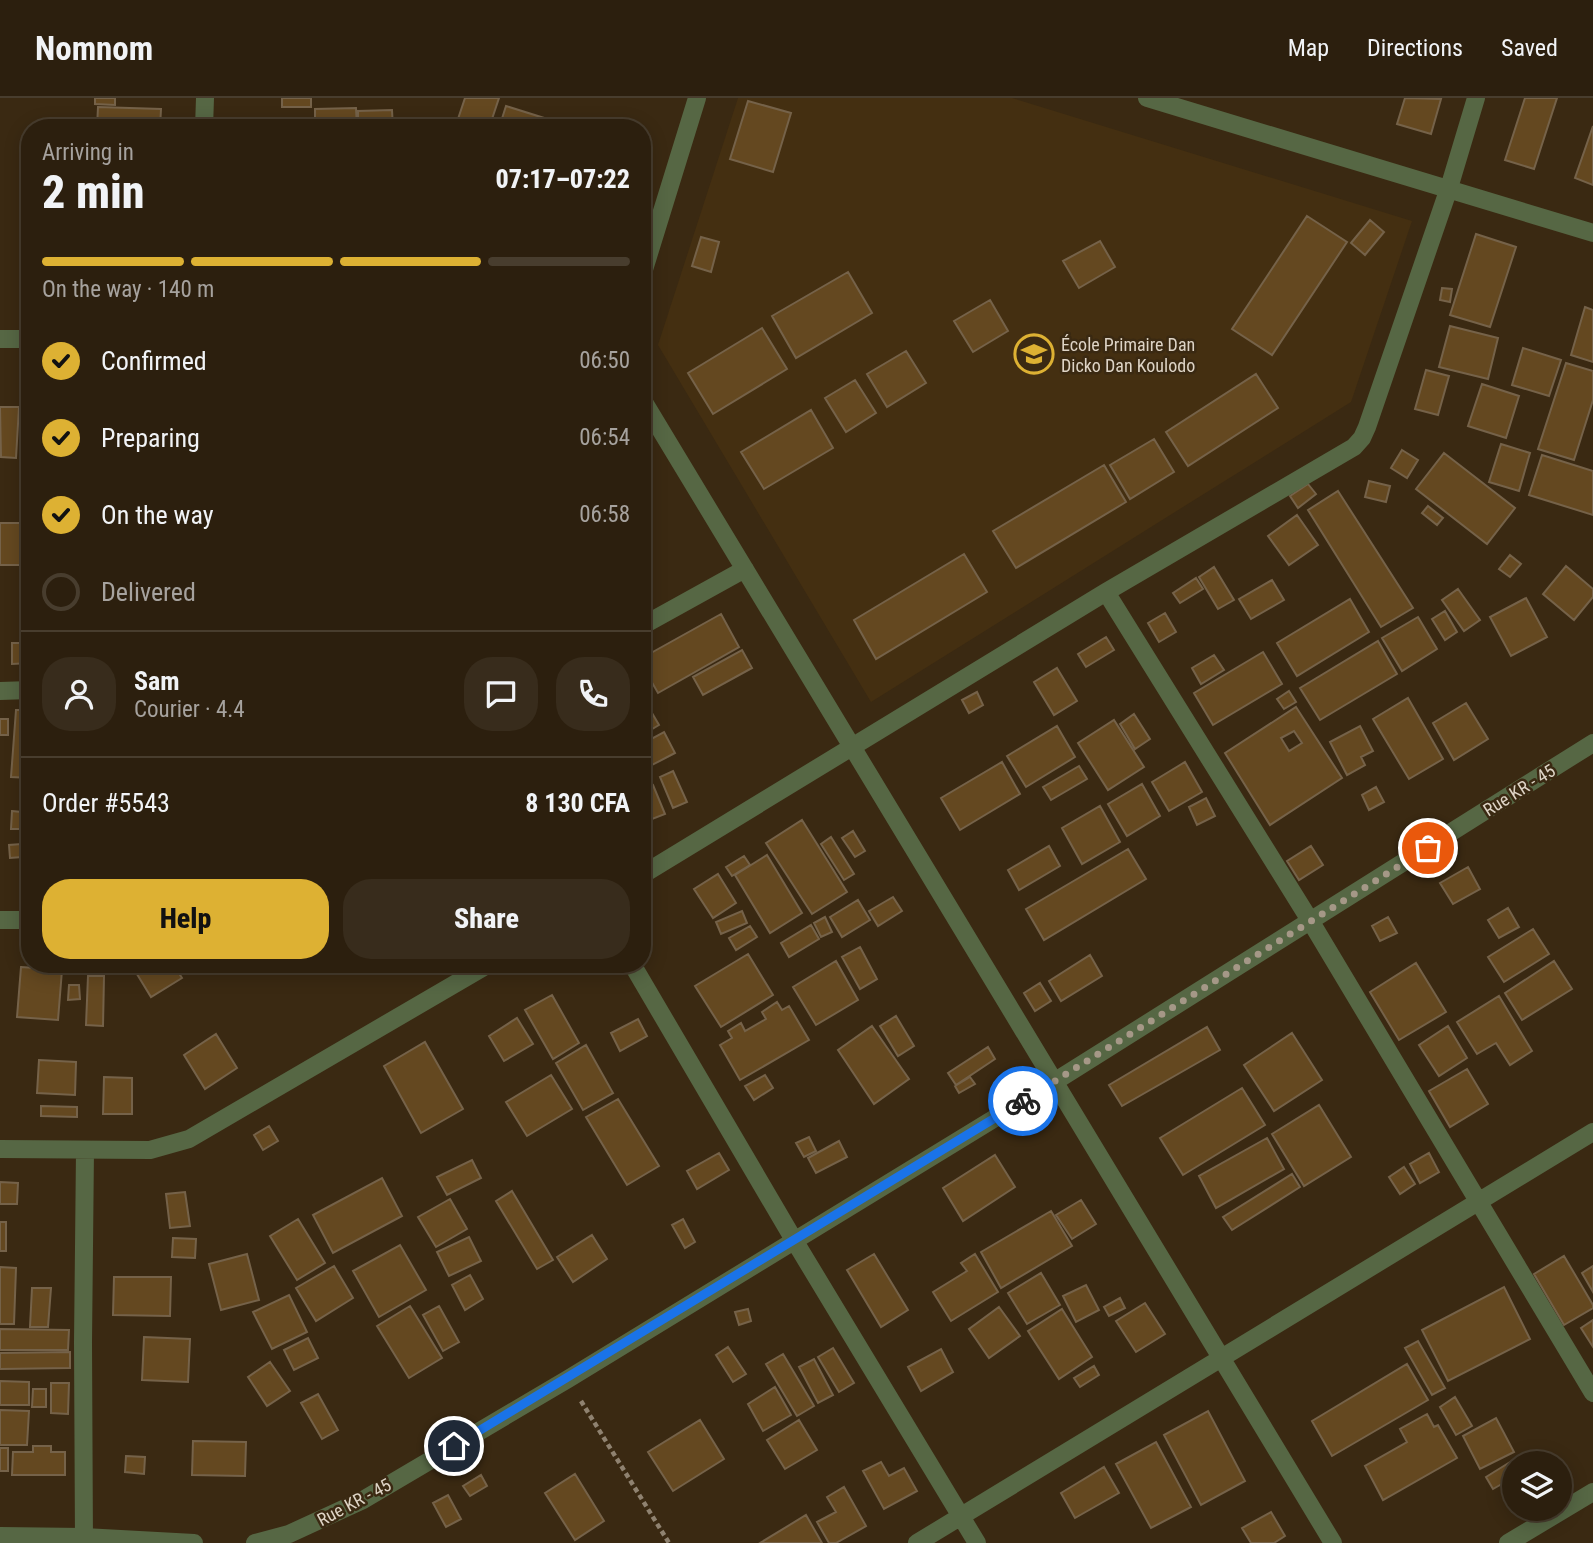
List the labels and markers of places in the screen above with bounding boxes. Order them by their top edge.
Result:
school or university icon: École Primaire Dan Dicko Dan Koulodo [1013,333,1055,375]
place label: École Primaire Dan Dicko Dan Koulodo [1061,334,1195,376]
pin [1398,818,1458,878]
pin [424,1416,484,1476]

